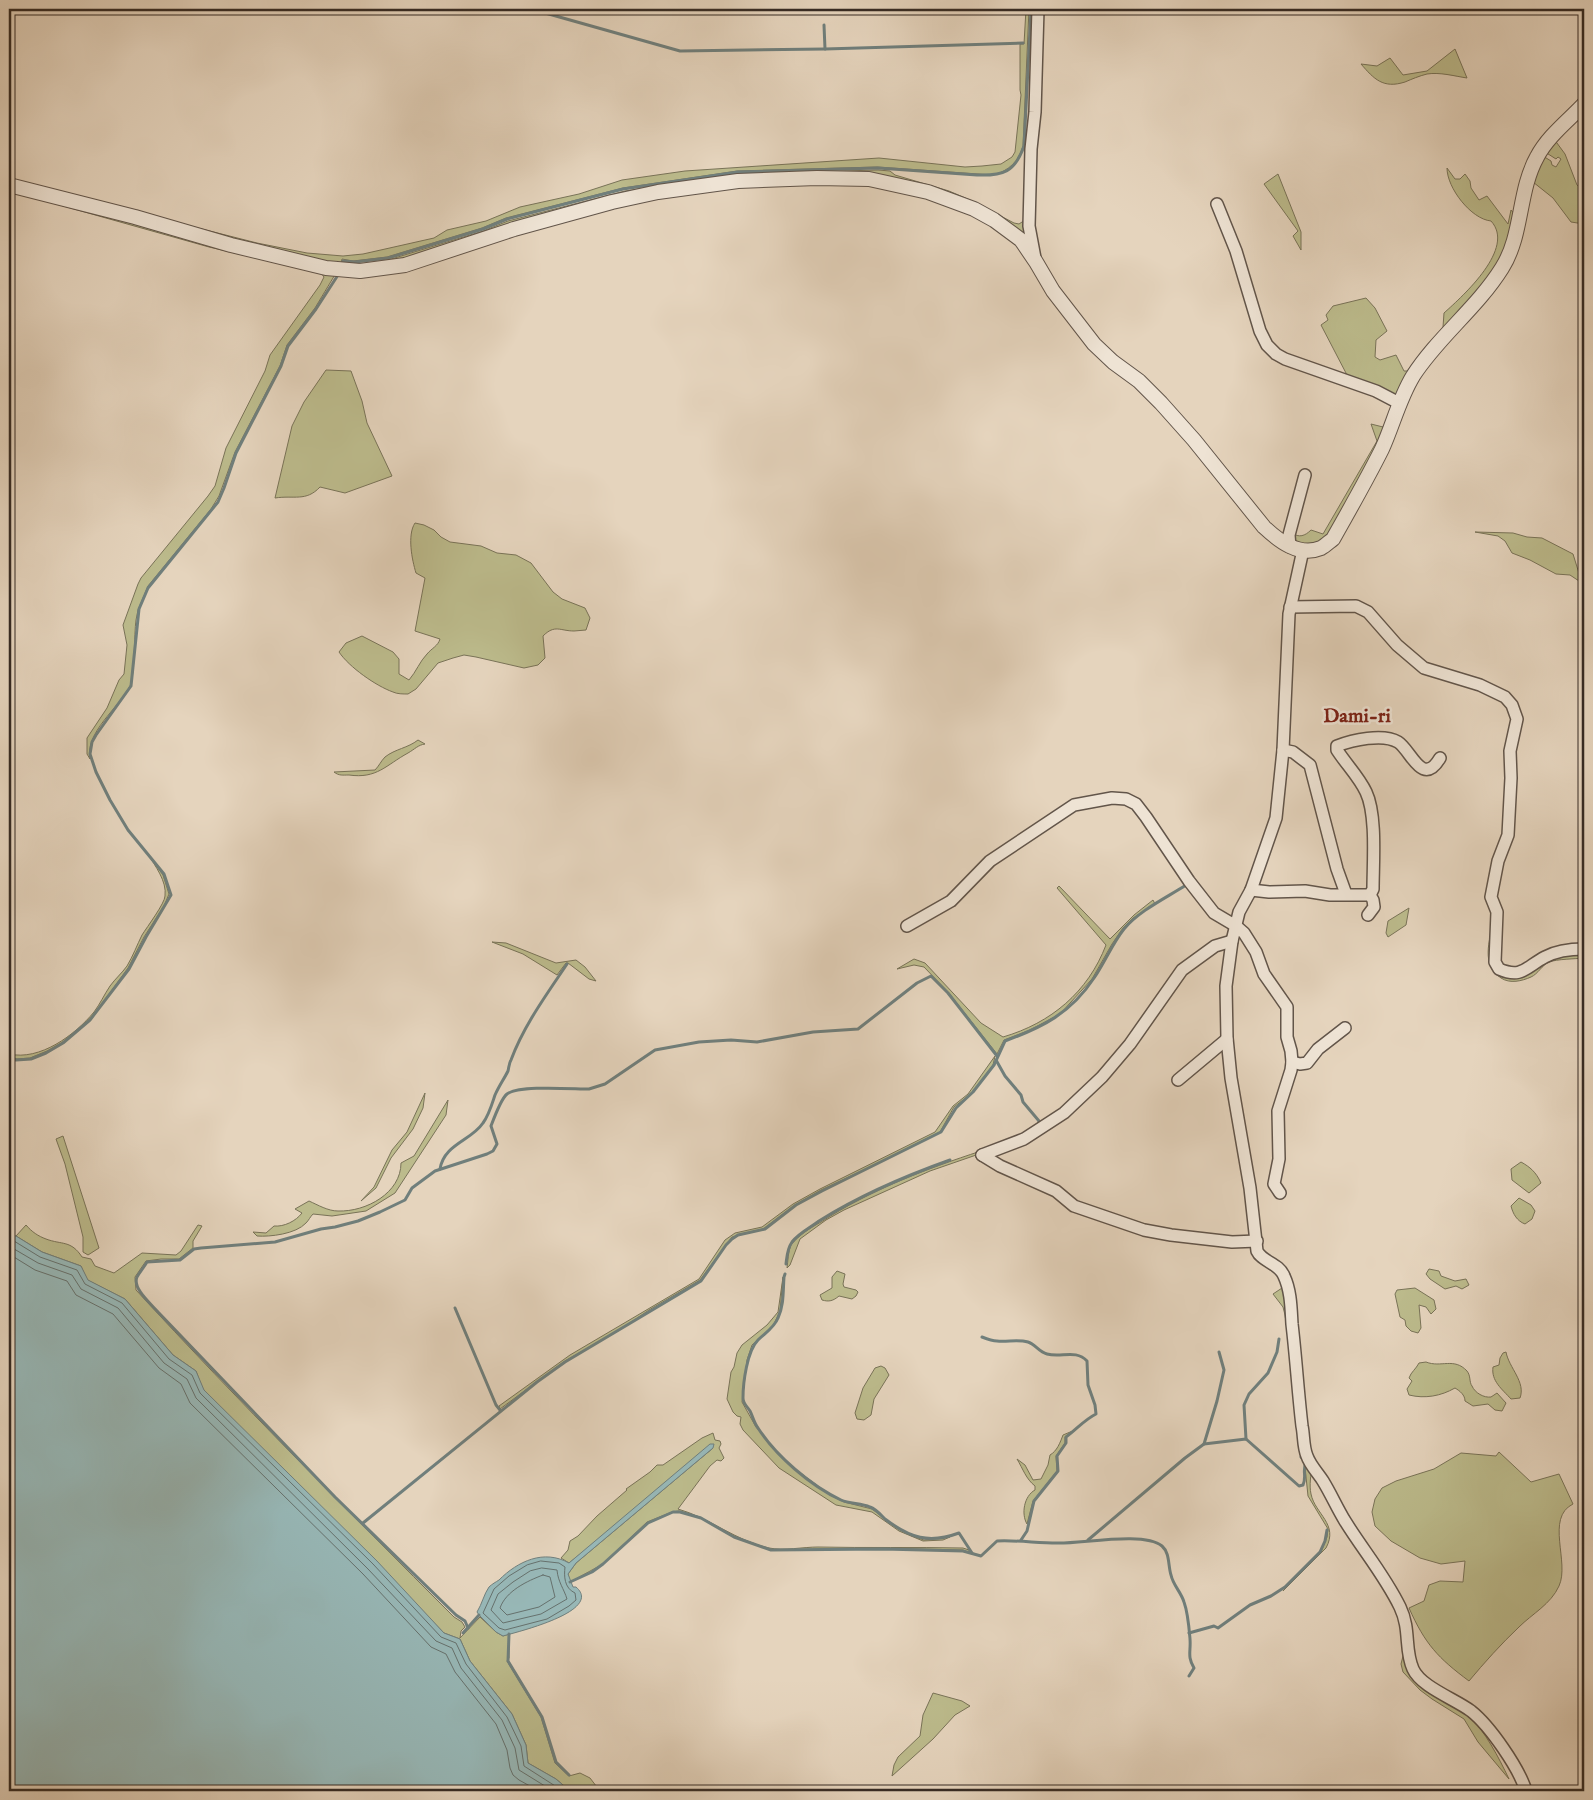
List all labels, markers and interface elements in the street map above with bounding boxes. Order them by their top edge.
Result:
district label: Dami-ri [1323,704,1391,729]

